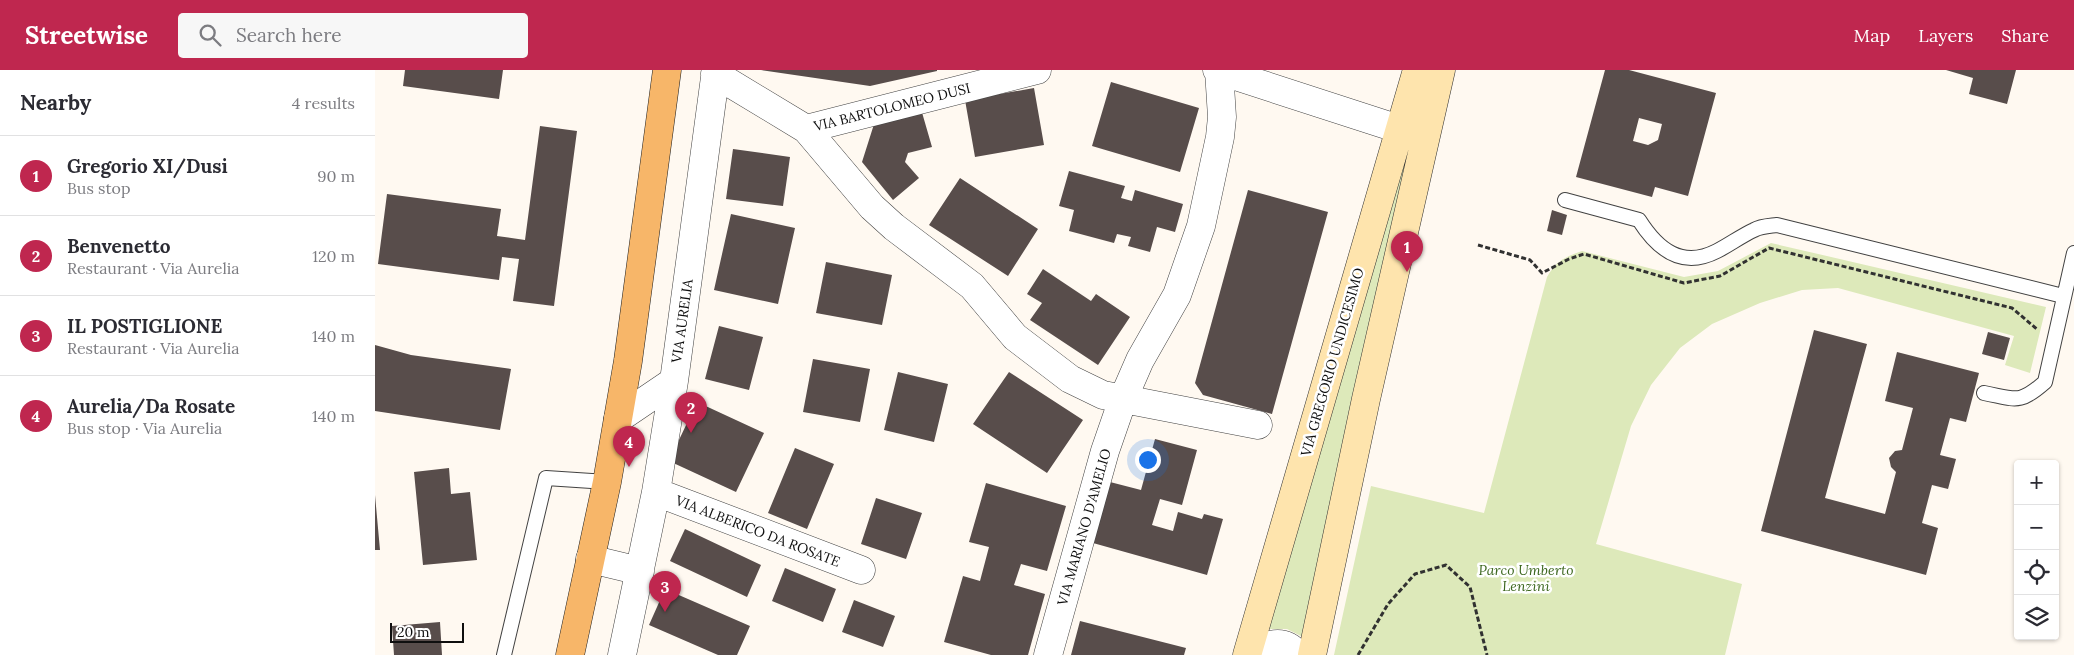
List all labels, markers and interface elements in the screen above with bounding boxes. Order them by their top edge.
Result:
search box [178,13,528,58]
text: Streetwise [25,20,148,51]
icon: search [196,21,224,49]
text: Search here [236,23,342,47]
text: Map [1854,24,1890,47]
text: Layers [1918,24,1973,47]
text: Share [2001,24,2049,47]
street label: VIA BARTOLOMEO DUSI [811,79,972,135]
text: Nearby [20,89,91,116]
text: 4 results [292,93,355,113]
text: Gregorio XI/Dusi [67,154,228,178]
text: 1 [33,166,39,186]
text: 90 m [317,166,355,186]
text: Bus stop [67,178,131,198]
pin: 1 [1391,231,1423,272]
text: Benvenetto [67,234,171,258]
text: 2 [32,246,40,266]
text: 120 m [312,246,355,266]
text: Restaurant · Via Aurelia [67,258,240,278]
street label: VIA GREGORIO UNDICESIMO [1296,266,1368,459]
street label: VIA AURELIA [667,278,697,365]
text: IL POSTIGLIONE [67,314,222,338]
text: 3 [32,326,40,346]
text: 140 m [312,326,355,346]
text: Restaurant · Via Aurelia [67,338,240,358]
pin: 2 [675,392,707,433]
text: Aurelia/Da Rosate [67,394,235,418]
text: 4 [32,406,40,426]
text: 140 m [312,406,355,426]
text: Bus stop · Via Aurelia [67,418,222,438]
pin: 4 [613,426,645,467]
street label: VIA MARIANO D'AMELIO [1053,447,1115,608]
your location [1135,447,1161,473]
map controls [2014,460,2059,640]
button: + [2014,460,2059,505]
street label: VIA ALBERICO DA ROSATE [672,491,843,571]
button: − [2014,505,2059,550]
button: locate [2014,550,2059,595]
park label: Parco Umberto Lenzini [1479,561,1573,595]
pin: 3 [649,571,681,612]
button: layers [2014,595,2059,640]
scale bar [390,620,464,643]
text: 20 m [397,623,429,641]

